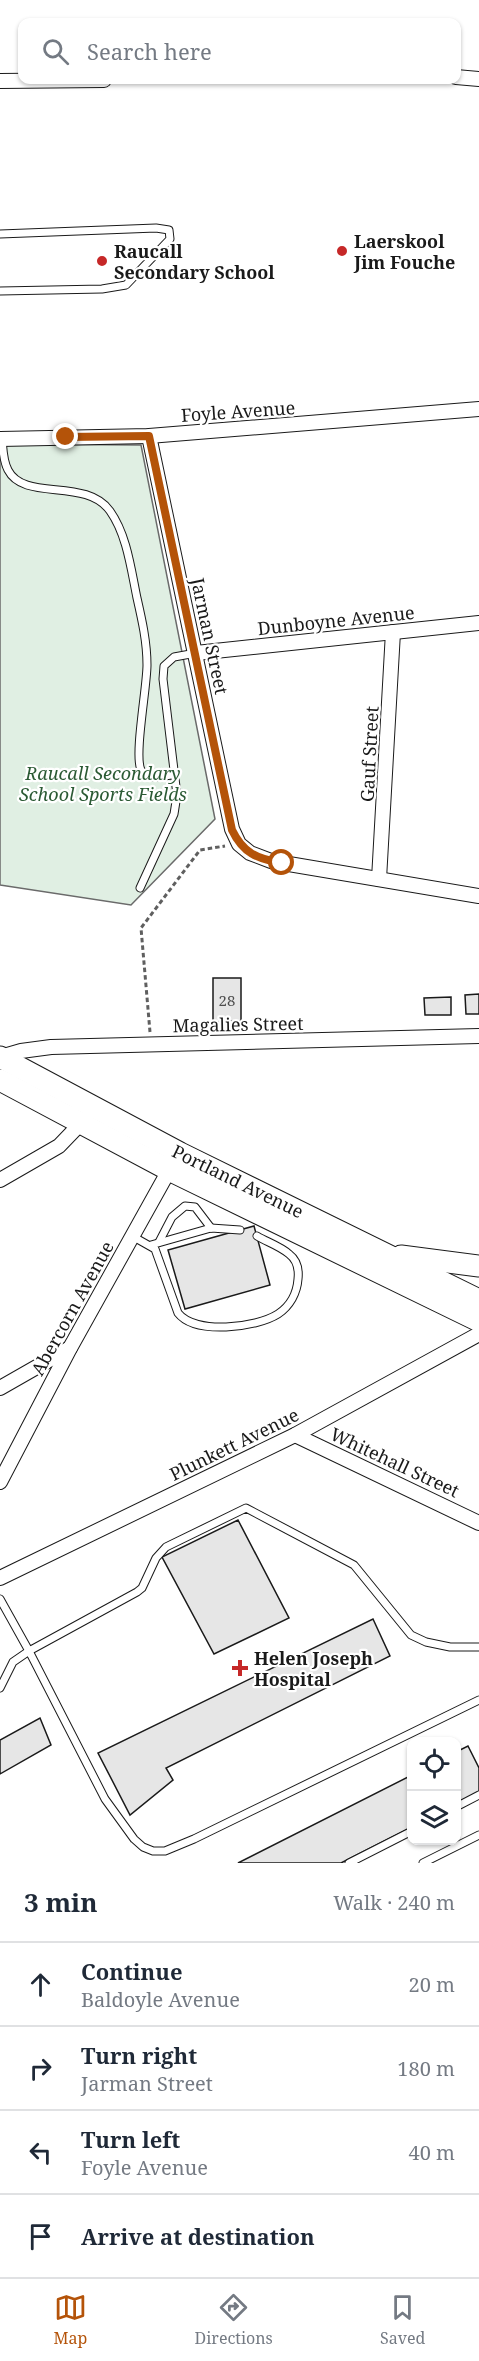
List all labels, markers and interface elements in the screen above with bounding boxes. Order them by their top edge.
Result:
search box [18,18,461,84]
icon: search [39,35,72,68]
text: Search here [87,36,212,66]
place label: Laerskool Jim Fouche [353,229,455,274]
place label: Raucall Secondary School [114,239,275,284]
marker: Laerskool Jim Fouche [335,244,349,258]
marker: Raucall Secondary School [95,254,109,268]
street label: Foyle Avenue [180,395,296,427]
route end [52,423,78,449]
street label: Jarman Street [186,574,234,697]
street label: Dunboyne Avenue [256,600,416,640]
street label: Gauf Street [355,705,383,803]
park label: Raucall Secondary School Sports Fields [19,761,187,806]
route start [268,849,294,875]
house number: 28 [219,990,235,1010]
street label: Magalies Street [172,1011,304,1037]
street label: Portland Avenue [168,1139,308,1223]
street label: Abercorn Avenue [25,1236,119,1380]
street label: Plunkett Avenue [165,1402,303,1486]
street label: Whitehall Street [327,1422,463,1502]
place label: Helen Joseph Hospital [254,1646,373,1691]
marker: Helen Joseph Hospital [231,1659,249,1677]
map controls [407,1737,461,1845]
button: locate [407,1737,461,1791]
button: layers [407,1791,461,1845]
text: 3 min [24,1884,98,1920]
text: Walk · 240 m [333,1889,455,1916]
text: Continue [81,1956,183,1986]
icon: ahead [24,1968,57,2001]
text: 20 m [409,1971,455,1998]
text: Baldoyle Avenue [81,1986,240,2013]
text: Turn right [81,2040,197,2070]
icon: right [24,2052,57,2085]
text: 180 m [397,2055,455,2082]
text: Jarman Street [81,2070,213,2097]
text: Turn left [81,2124,180,2154]
icon: left [24,2136,57,2169]
text: 40 m [409,2139,455,2166]
text: Foyle Avenue [81,2154,208,2181]
icon: arrive [24,2220,57,2253]
text: Arrive at destination [81,2221,315,2251]
tab: Map [54,2291,87,2349]
tab: Directions [195,2291,273,2349]
tab: Saved [380,2291,425,2349]

